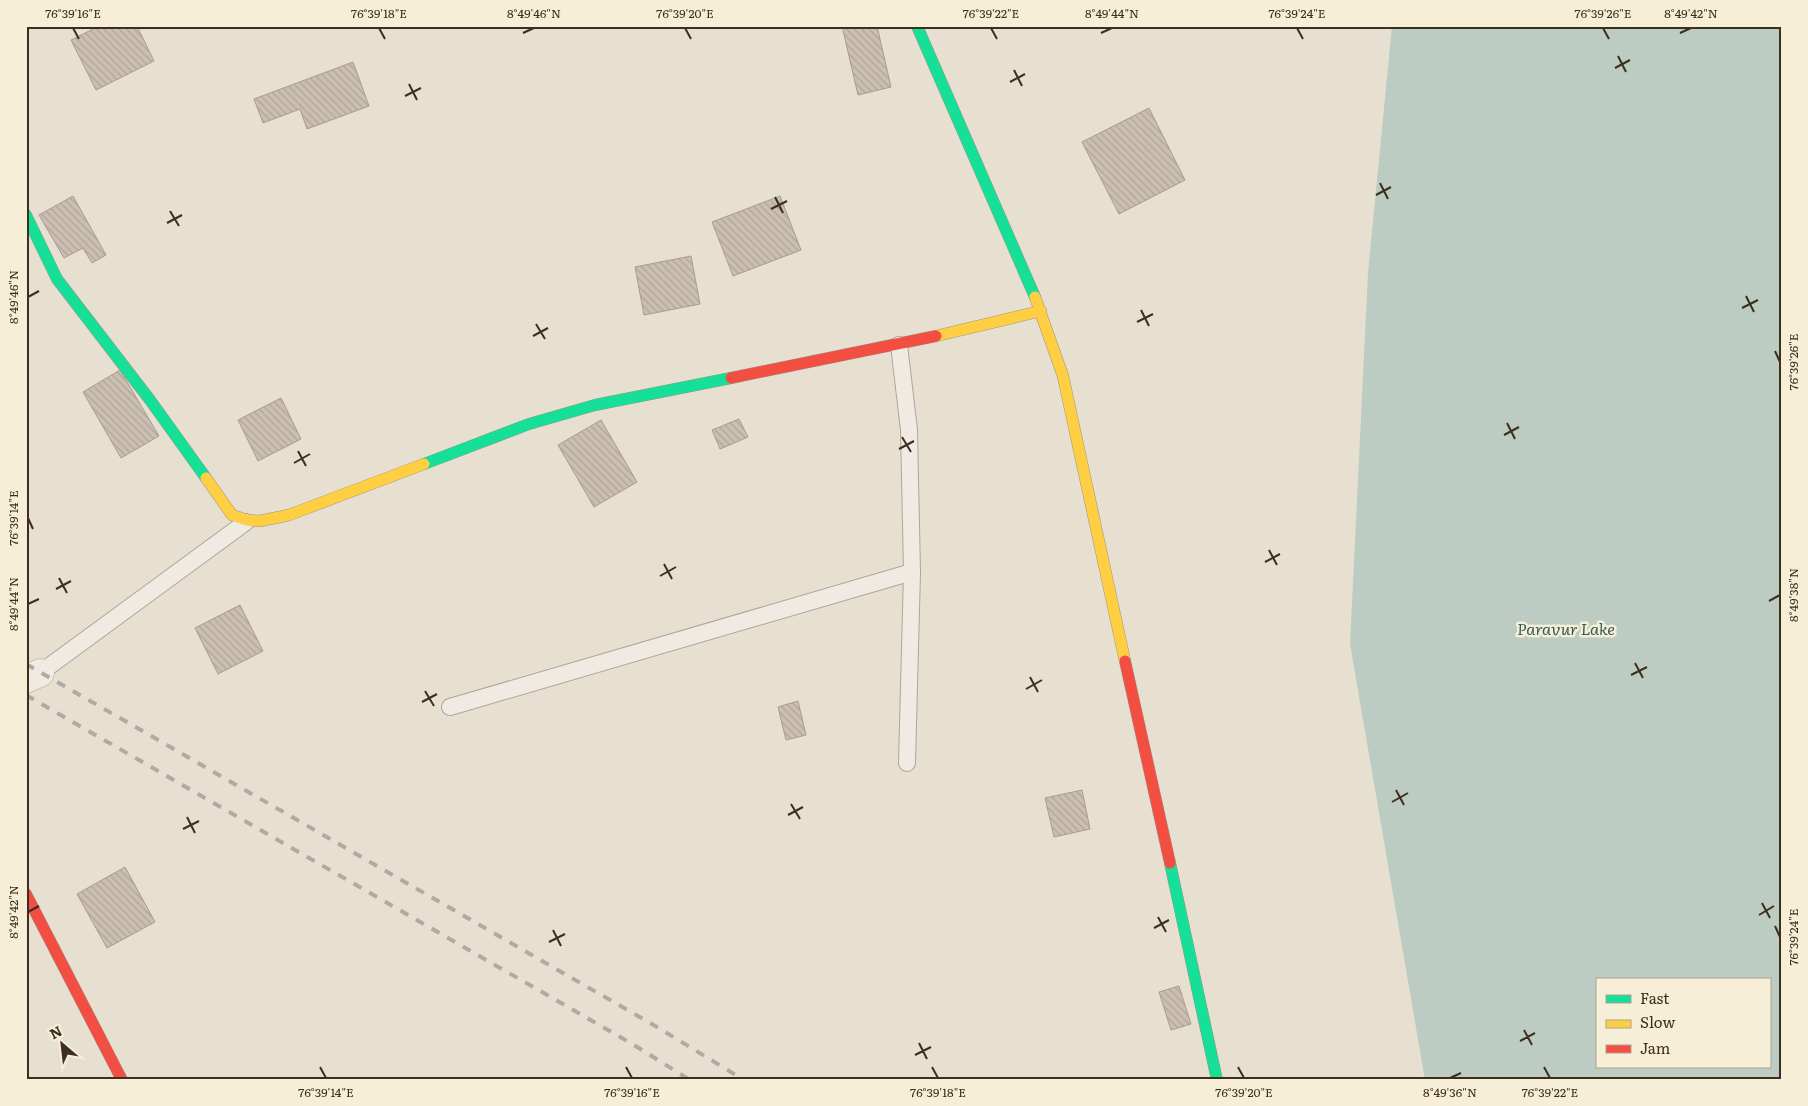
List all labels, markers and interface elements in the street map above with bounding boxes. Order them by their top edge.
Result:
text: 76°39'16"E [45,4,101,22]
text: 76°39'18"E [351,4,407,22]
text: 8°49'46"N [507,4,561,22]
text: 76°39'20"E [656,4,714,22]
text: 76°39'22"E [963,4,1020,22]
text: 8°49'44"N [1085,4,1139,22]
text: 76°39'24"E [1268,4,1326,22]
text: 76°39'26"E [1575,4,1632,22]
text: 8°49'42"N [1664,4,1718,22]
text: 8°49'46"N [4,270,22,324]
text: 76°39'26"E [1784,333,1802,390]
text: 76°39'14"E [4,490,22,546]
text: 8°49'38"N [1784,568,1802,622]
text: 8°49'44"N [4,577,22,631]
water label: Paravur Lake [1517,616,1615,640]
text: 8°49'42"N [4,885,22,939]
text: 76°39'24"E [1784,908,1802,966]
legend [1596,978,1770,1068]
text: Fast [1640,986,1669,1009]
text: Slow [1640,1010,1675,1033]
north arrow [38,1018,88,1068]
text: N [46,1020,66,1043]
text: Jam [1640,1036,1671,1059]
text: 76°39'14"E [298,1083,354,1101]
text: 76°39'16"E [604,1083,660,1101]
text: 76°39'18"E [910,1083,966,1101]
text: 76°39'20"E [1215,1083,1273,1101]
text: 8°49'36"N [1423,1083,1477,1101]
text: 76°39'22"E [1522,1083,1579,1101]

